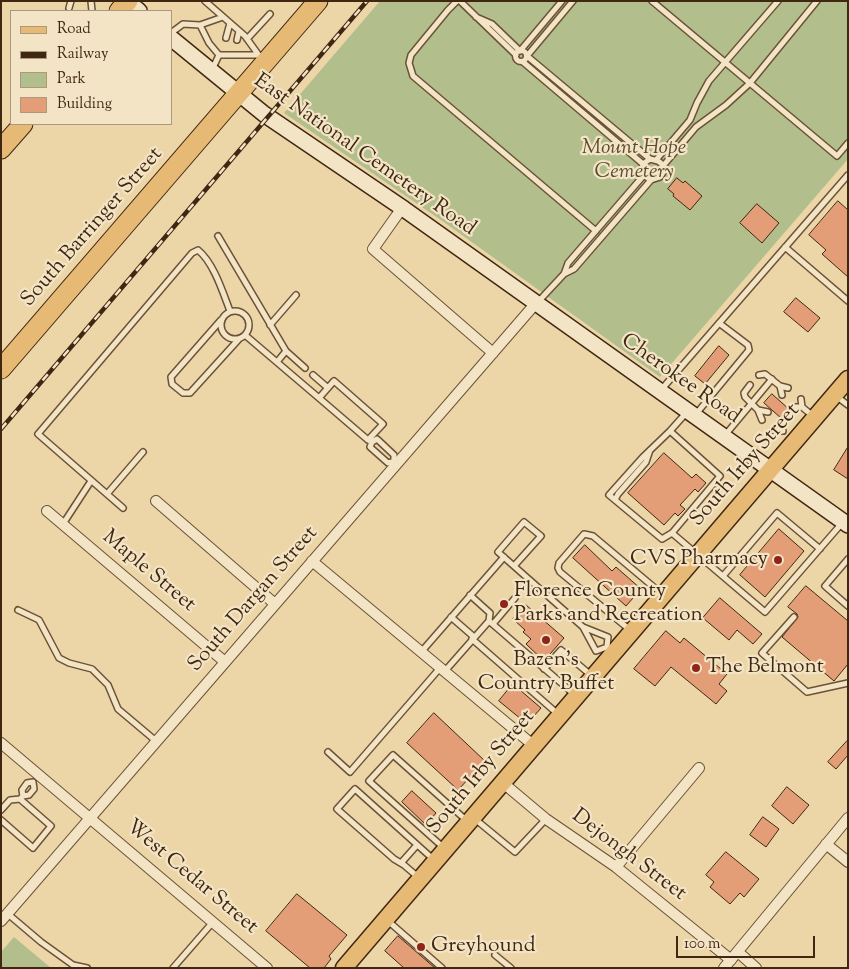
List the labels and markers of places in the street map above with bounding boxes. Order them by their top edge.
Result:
place label: CVS Pharmacy [630,547,768,573]
marker: CVS Pharmacy [772,554,784,566]
place label: Florence County Parks and Recreation [514,579,703,629]
marker: Florence County Parks and Recreation [498,598,510,610]
marker: Bazen's Country Buffet [540,634,552,646]
place label: Bazen's Country Buffet [478,648,614,698]
place label: The Belmont [706,655,824,681]
marker: The Belmont [690,662,702,674]
place label: Greyhound [431,934,536,960]
marker: Greyhound [415,941,427,953]

